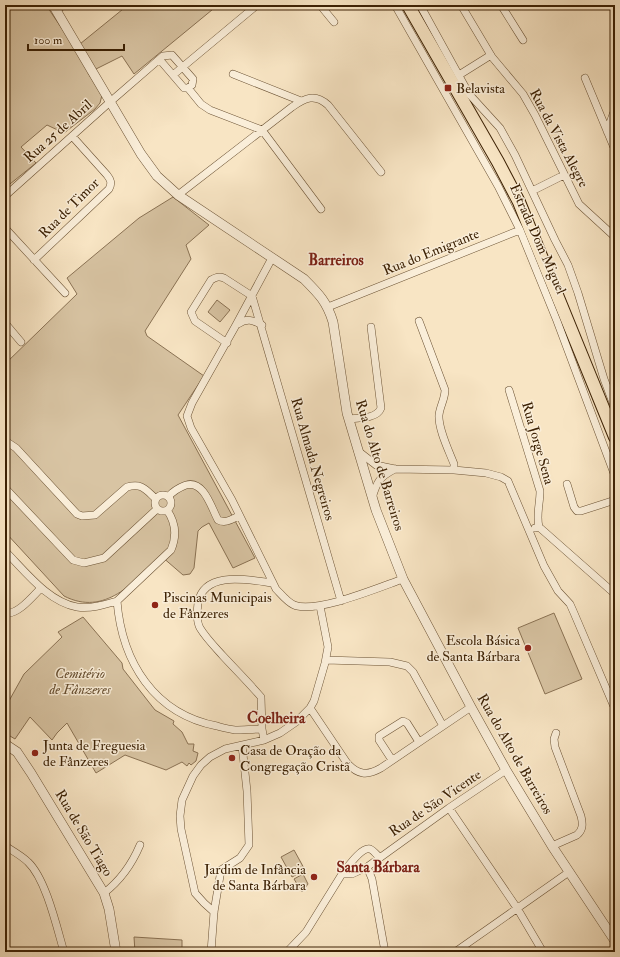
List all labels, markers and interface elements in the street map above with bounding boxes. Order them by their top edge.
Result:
scale bar [28,26,124,52]
text: 100 m [34,33,63,48]
place label: Belavista [456,80,505,97]
marker: Belavista [443,83,453,93]
street label: Rua da Vista Alegre [526,86,592,190]
street label: Rua 25 de Abril [20,96,96,166]
street label: Rua de Timor [35,174,103,242]
street label: Estrada Dom Miguel [506,181,570,297]
street label: Rua do Emigrante [380,225,482,279]
district label: Barreiros [308,251,364,270]
street label: Rua Almada Negreiros [287,396,339,523]
street label: Rua do Alto de Barreiros [352,397,408,533]
street label: Rua Jorge Sena [518,400,558,487]
place label: Piscinas Municipais de Fânzeres [163,589,272,622]
marker: Piscinas Municipais de Fânzeres [150,600,160,610]
place label: Escola Básica de Santa Bárbara [427,632,520,665]
marker: Escola Básica de Santa Bárbara [523,643,533,653]
park label: Cemitério de Fânzeres [48,665,112,698]
street label: Rua do Alto de Barreiros [474,691,557,817]
district label: Coelheira [247,709,306,728]
place label: Junta de Freguesia de Fânzeres [42,737,146,770]
place label: Casa de Oração da Congregação Cristã [240,742,350,775]
marker: Junta de Freguesia de Fânzeres [30,748,40,758]
marker: Casa de Oração da Congregação Cristã [227,753,237,763]
street label: Rua de São Vicente [386,766,484,840]
street label: Rua de São Tiago [51,787,117,880]
district label: Santa Bárbara [336,858,420,877]
place label: Jardim de Infância de Santa Bárbara [203,861,306,894]
marker: Jardim de Infância de Santa Bárbara [309,872,319,882]

